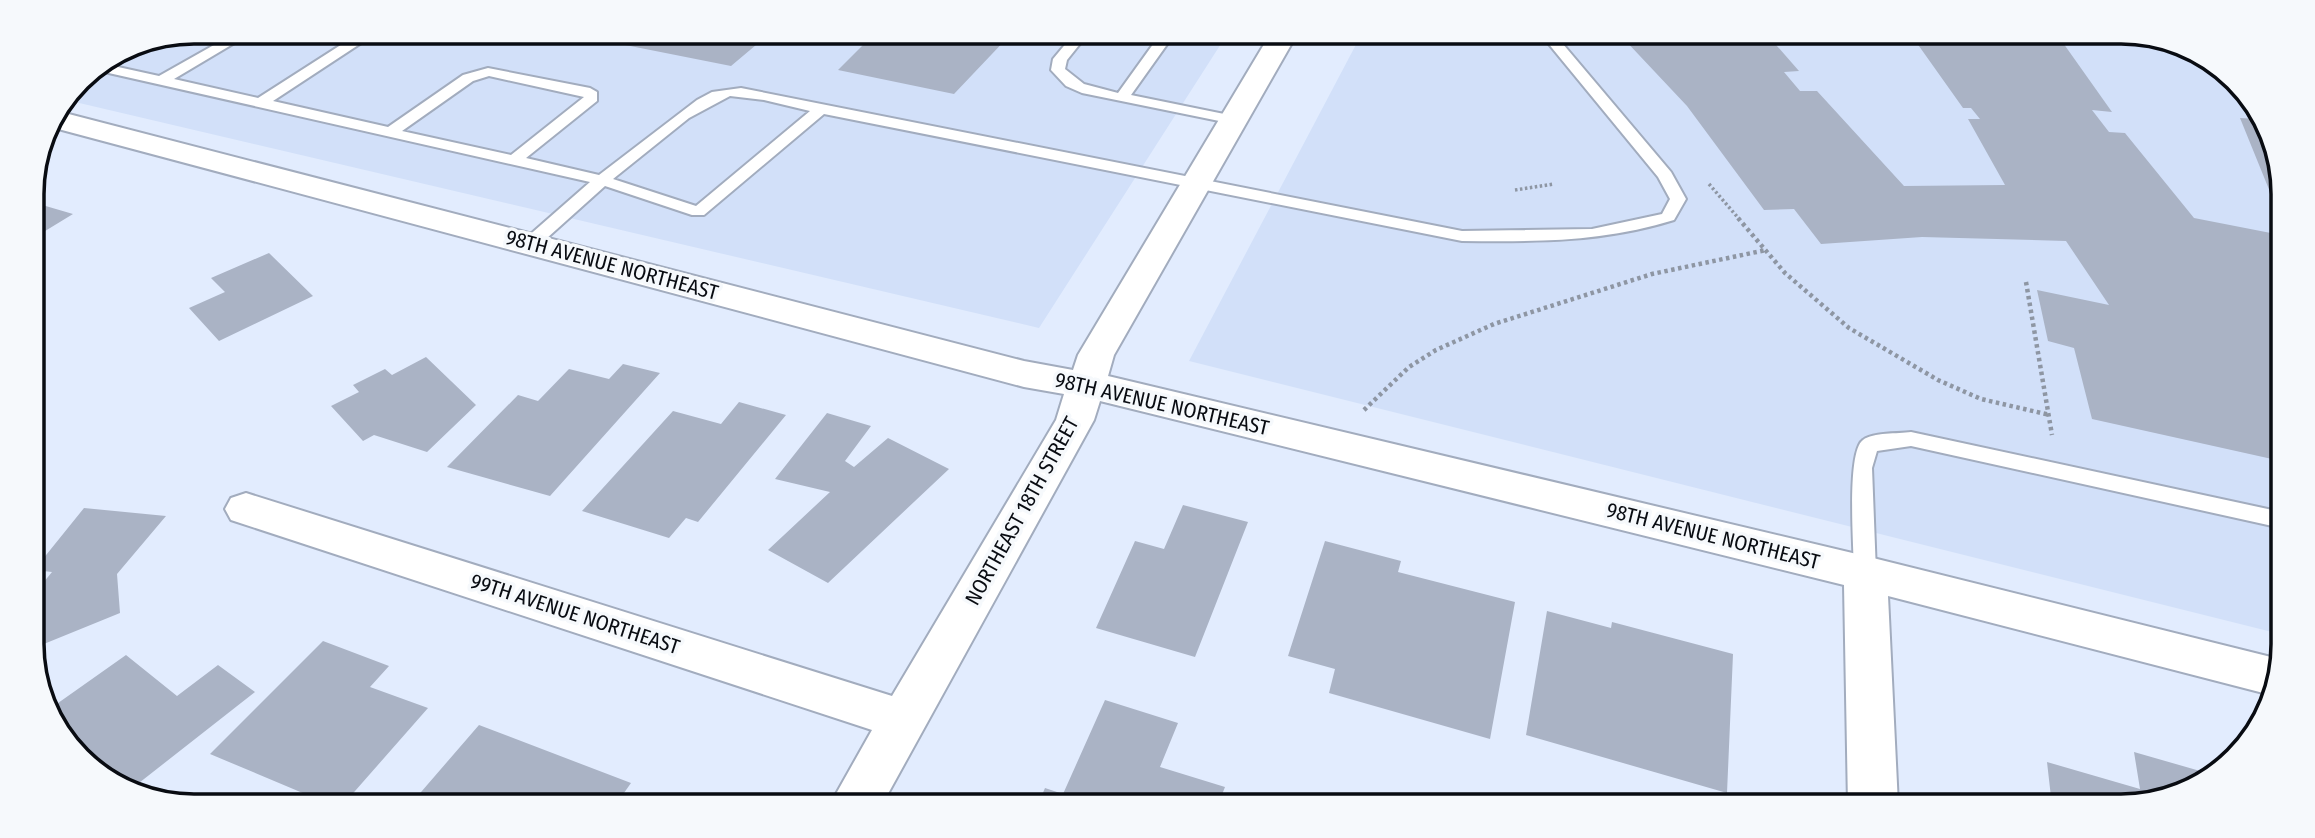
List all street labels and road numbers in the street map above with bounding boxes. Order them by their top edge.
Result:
street label: 98TH AVENUE NORTHEAST [503,224,721,306]
street label: 98TH AVENUE NORTHEAST [1052,367,1272,441]
street label: NORTHEAST 18TH STREET [959,412,1085,610]
street label: 98TH AVENUE NORTHEAST [1604,497,1823,575]
street label: 99TH AVENUE NORTHEAST [467,568,683,660]

